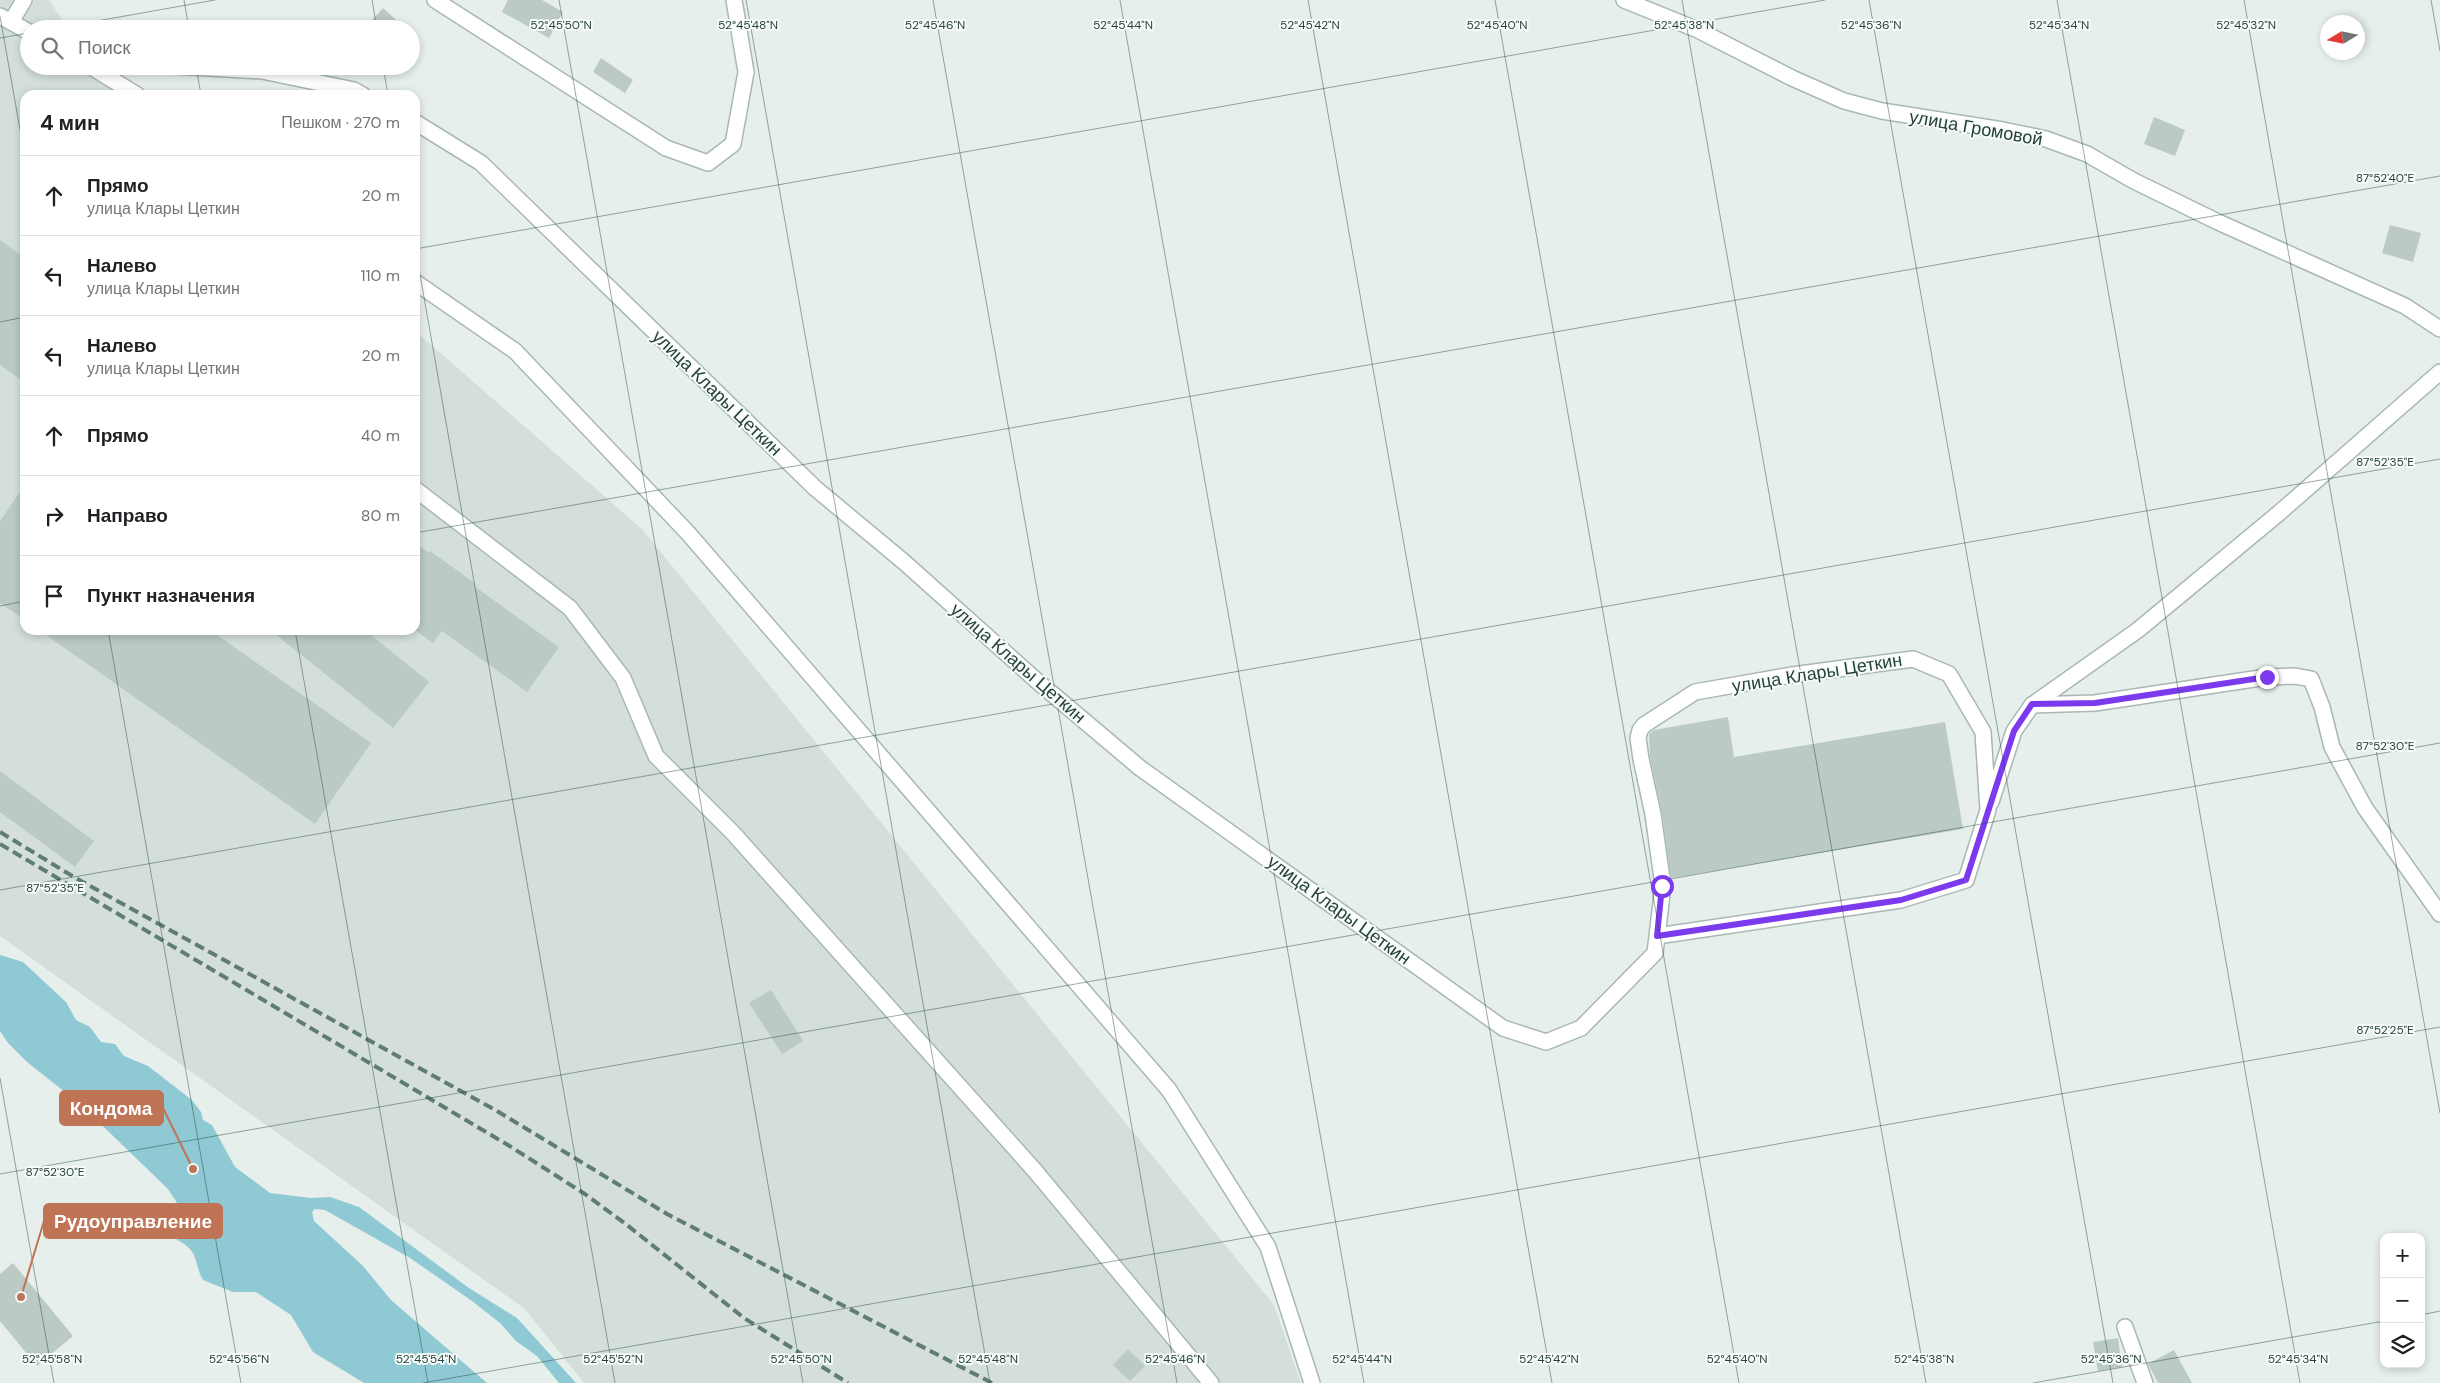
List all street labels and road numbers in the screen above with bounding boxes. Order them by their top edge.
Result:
street label: улица Громовой [1908,104,2044,152]
street label: улица Клары Цеткин [647,325,787,461]
street label: улица Клары Цеткин [945,598,1091,728]
street label: улица Клары Цеткин [1730,648,1904,698]
street label: улица Клары Цеткин [1262,850,1416,970]

